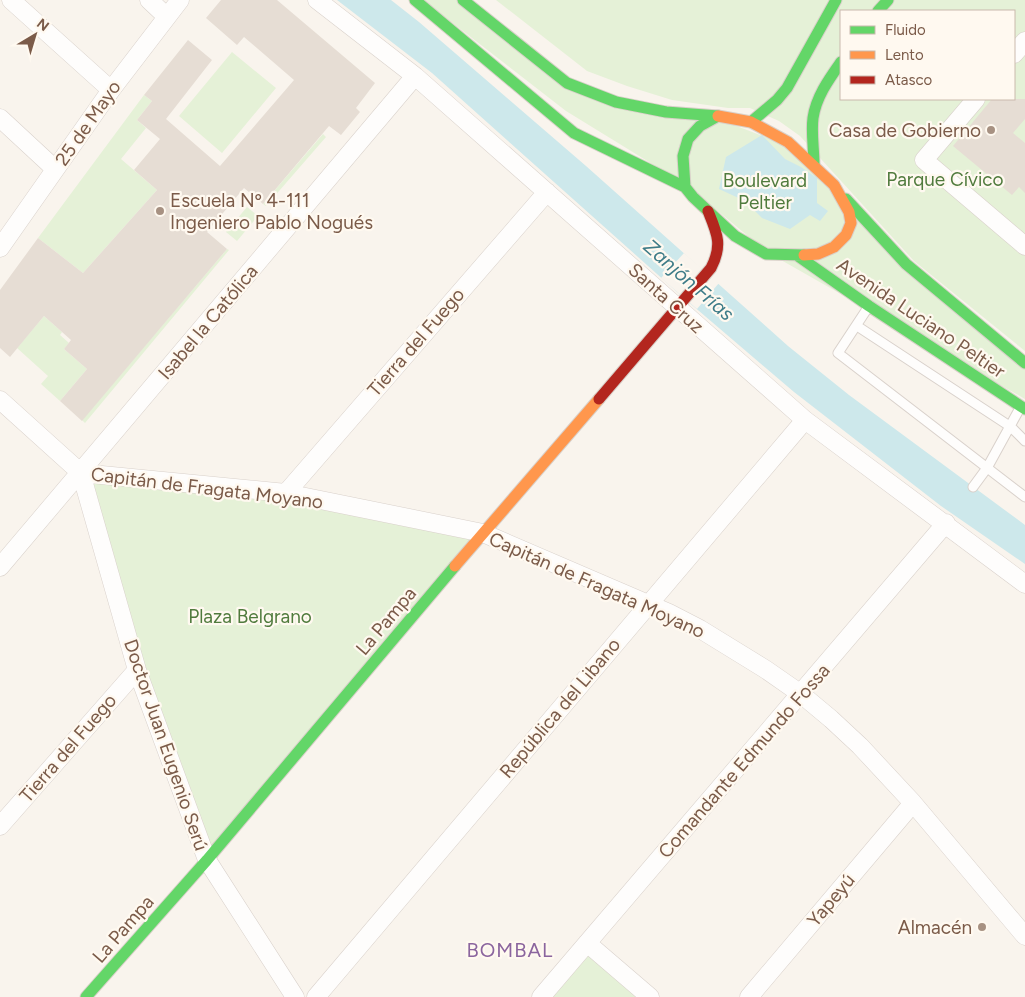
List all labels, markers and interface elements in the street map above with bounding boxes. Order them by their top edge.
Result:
north arrow [10,10,60,60]
legend [840,10,1015,100]
text: N [33,15,52,35]
text: Fluido [885,21,926,39]
text: Lento [885,46,924,64]
text: Atasco [885,71,933,89]
street label: 25 de Mayo [50,76,126,170]
place label: Casa de Gobierno [829,119,981,142]
marker: Casa de Gobierno [985,124,997,136]
park label: Parque Cívico [886,168,1004,191]
park label: Boulevard Peltier [723,169,807,214]
place label: Escuela Nº 4-111 Ingeniero Pablo Nogués [170,189,373,234]
marker: Escuela Nº 4-111 Ingeniero Pablo Nogués [154,205,166,217]
water label: Zanjón Frías [639,234,740,326]
street label: Avenida Luciano Peltier [832,253,1010,383]
street label: Santa Cruz [624,258,708,338]
street label: Isabel la Católica [153,260,263,384]
street label: Tierra del Fuego [363,283,469,401]
street label: Capitán de Fragata Moyano [90,462,324,514]
street label: Capitán de Fragata Moyano [486,527,708,643]
street label: La Pampa [351,582,421,660]
park label: Plaza Belgrano [188,605,312,628]
street label: República del Libano [495,633,625,783]
street label: Doctor Juan Eugenio Serú [119,636,213,854]
street label: Comandante Edmundo Fossa [653,659,835,863]
street label: Tierra del Fuego [15,689,121,807]
street label: Yapeyú [802,869,860,931]
street label: La Pampa [87,891,159,967]
place label: Almacén [898,916,972,939]
marker: Almacén [976,921,988,933]
district label: BOMBAL [467,938,553,962]

